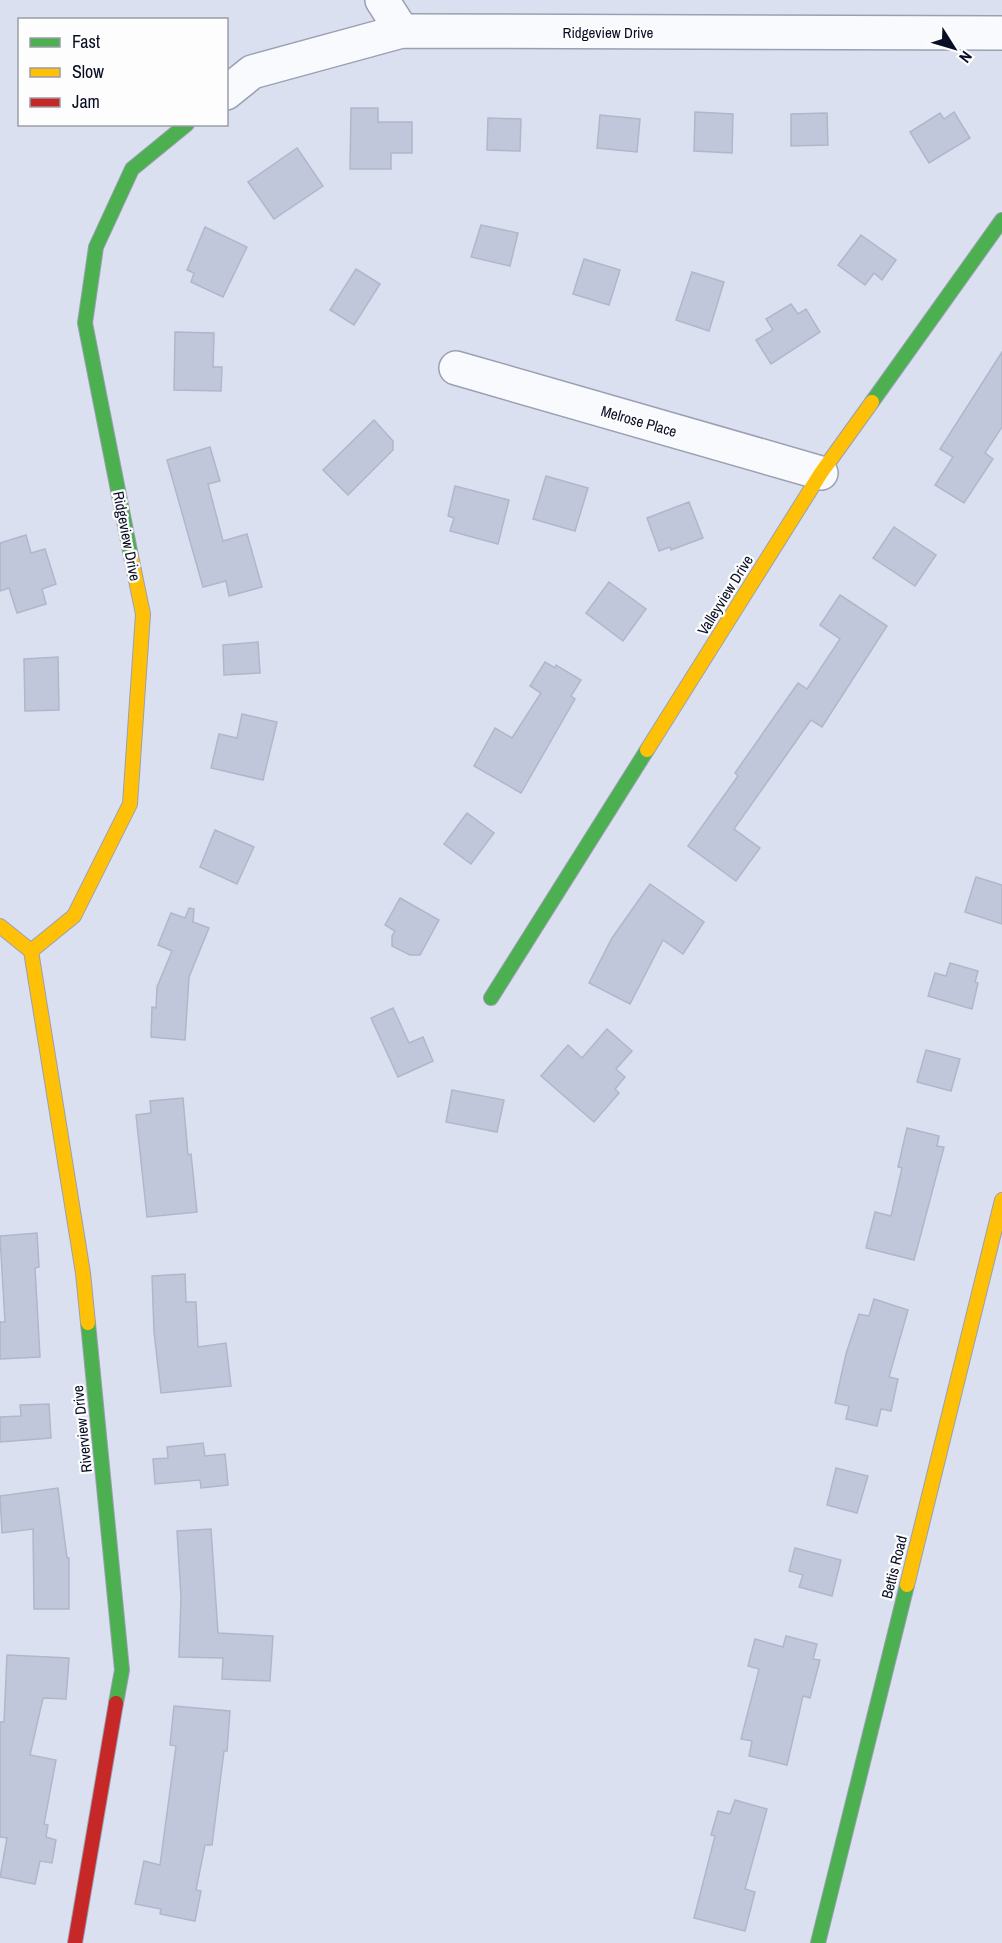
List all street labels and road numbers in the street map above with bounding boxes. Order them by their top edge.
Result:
street label: Ridgeview Drive [563,22,654,43]
street label: Melrose Place [599,400,679,442]
street label: Ridgeview Drive [108,489,146,583]
street label: Valleyview Drive [692,551,758,639]
street label: Riverview Drive [67,1384,97,1474]
street label: Bettis Road [876,1533,912,1601]

